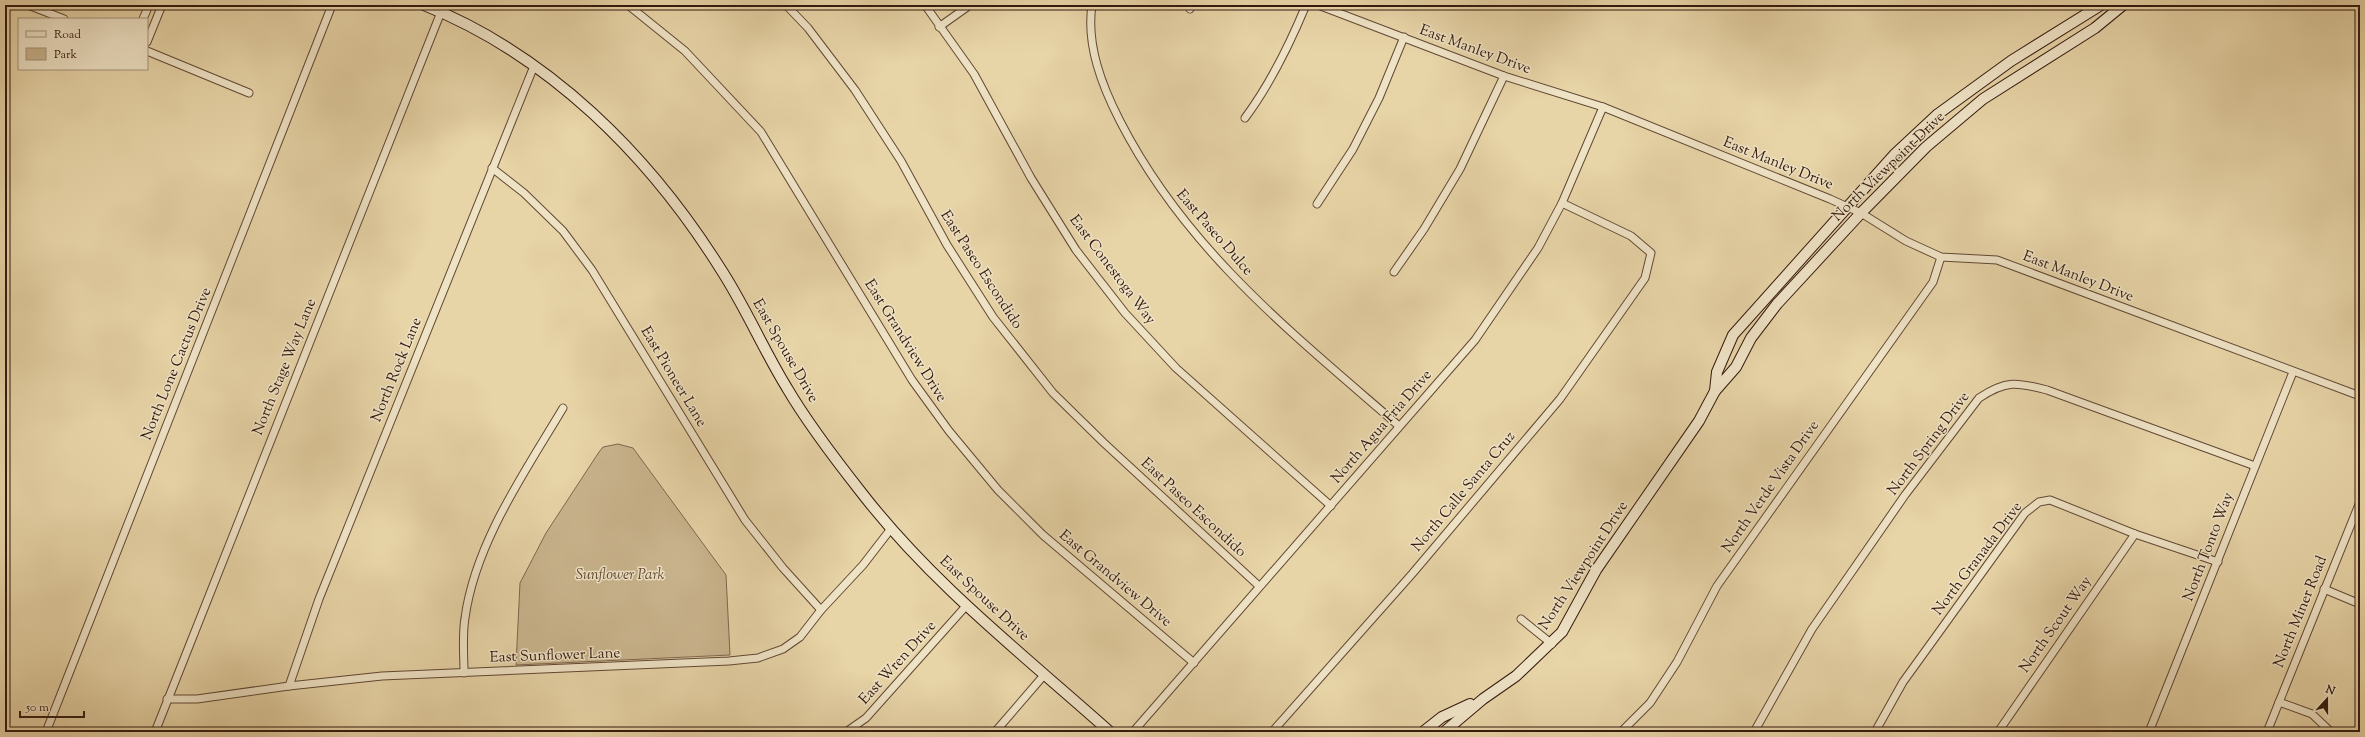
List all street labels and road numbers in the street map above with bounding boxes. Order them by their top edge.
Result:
street label: East Manley Drive [1416,20,1534,80]
street label: North Viewpoint Drive [1828,107,1950,227]
street label: East Manley Drive [1720,132,1836,196]
street label: East Paseo Dulce [1171,185,1257,281]
street label: East Paseo Escondido [935,207,1027,333]
street label: East Conestoga Way [1064,211,1161,330]
street label: East Manley Drive [2019,246,2137,308]
street label: East Grandview Drive [859,275,951,407]
street label: North Lone Cactus Drive [137,284,217,444]
street label: North Stage Way Lane [248,295,322,439]
street label: East Spouse Drive [747,295,823,407]
street label: North Rock Lane [366,315,428,425]
street label: East Pioneer Lane [635,323,711,431]
street label: North Agua Fria Drive [1327,365,1437,489]
street label: North Spring Drive [1883,388,1975,500]
street label: North Verde Vista Drive [1717,417,1825,557]
street label: North Calle Santa Cruz [1407,427,1521,557]
street label: East Paseo Escondido [1136,453,1250,563]
street label: North Tonto Way [2179,489,2240,605]
street label: North Viewpoint Drive [1534,497,1634,635]
street label: North Granada Drive [1928,498,2028,620]
street label: East Grandview Drive [1054,526,1176,632]
street label: East Spouse Drive [934,552,1034,646]
street label: North Miner Road [2269,552,2333,671]
street label: North Scout Way [2015,572,2097,678]
street label: East Wren Drive [854,616,942,710]
street label: East Sunflower Lane [489,643,621,669]

